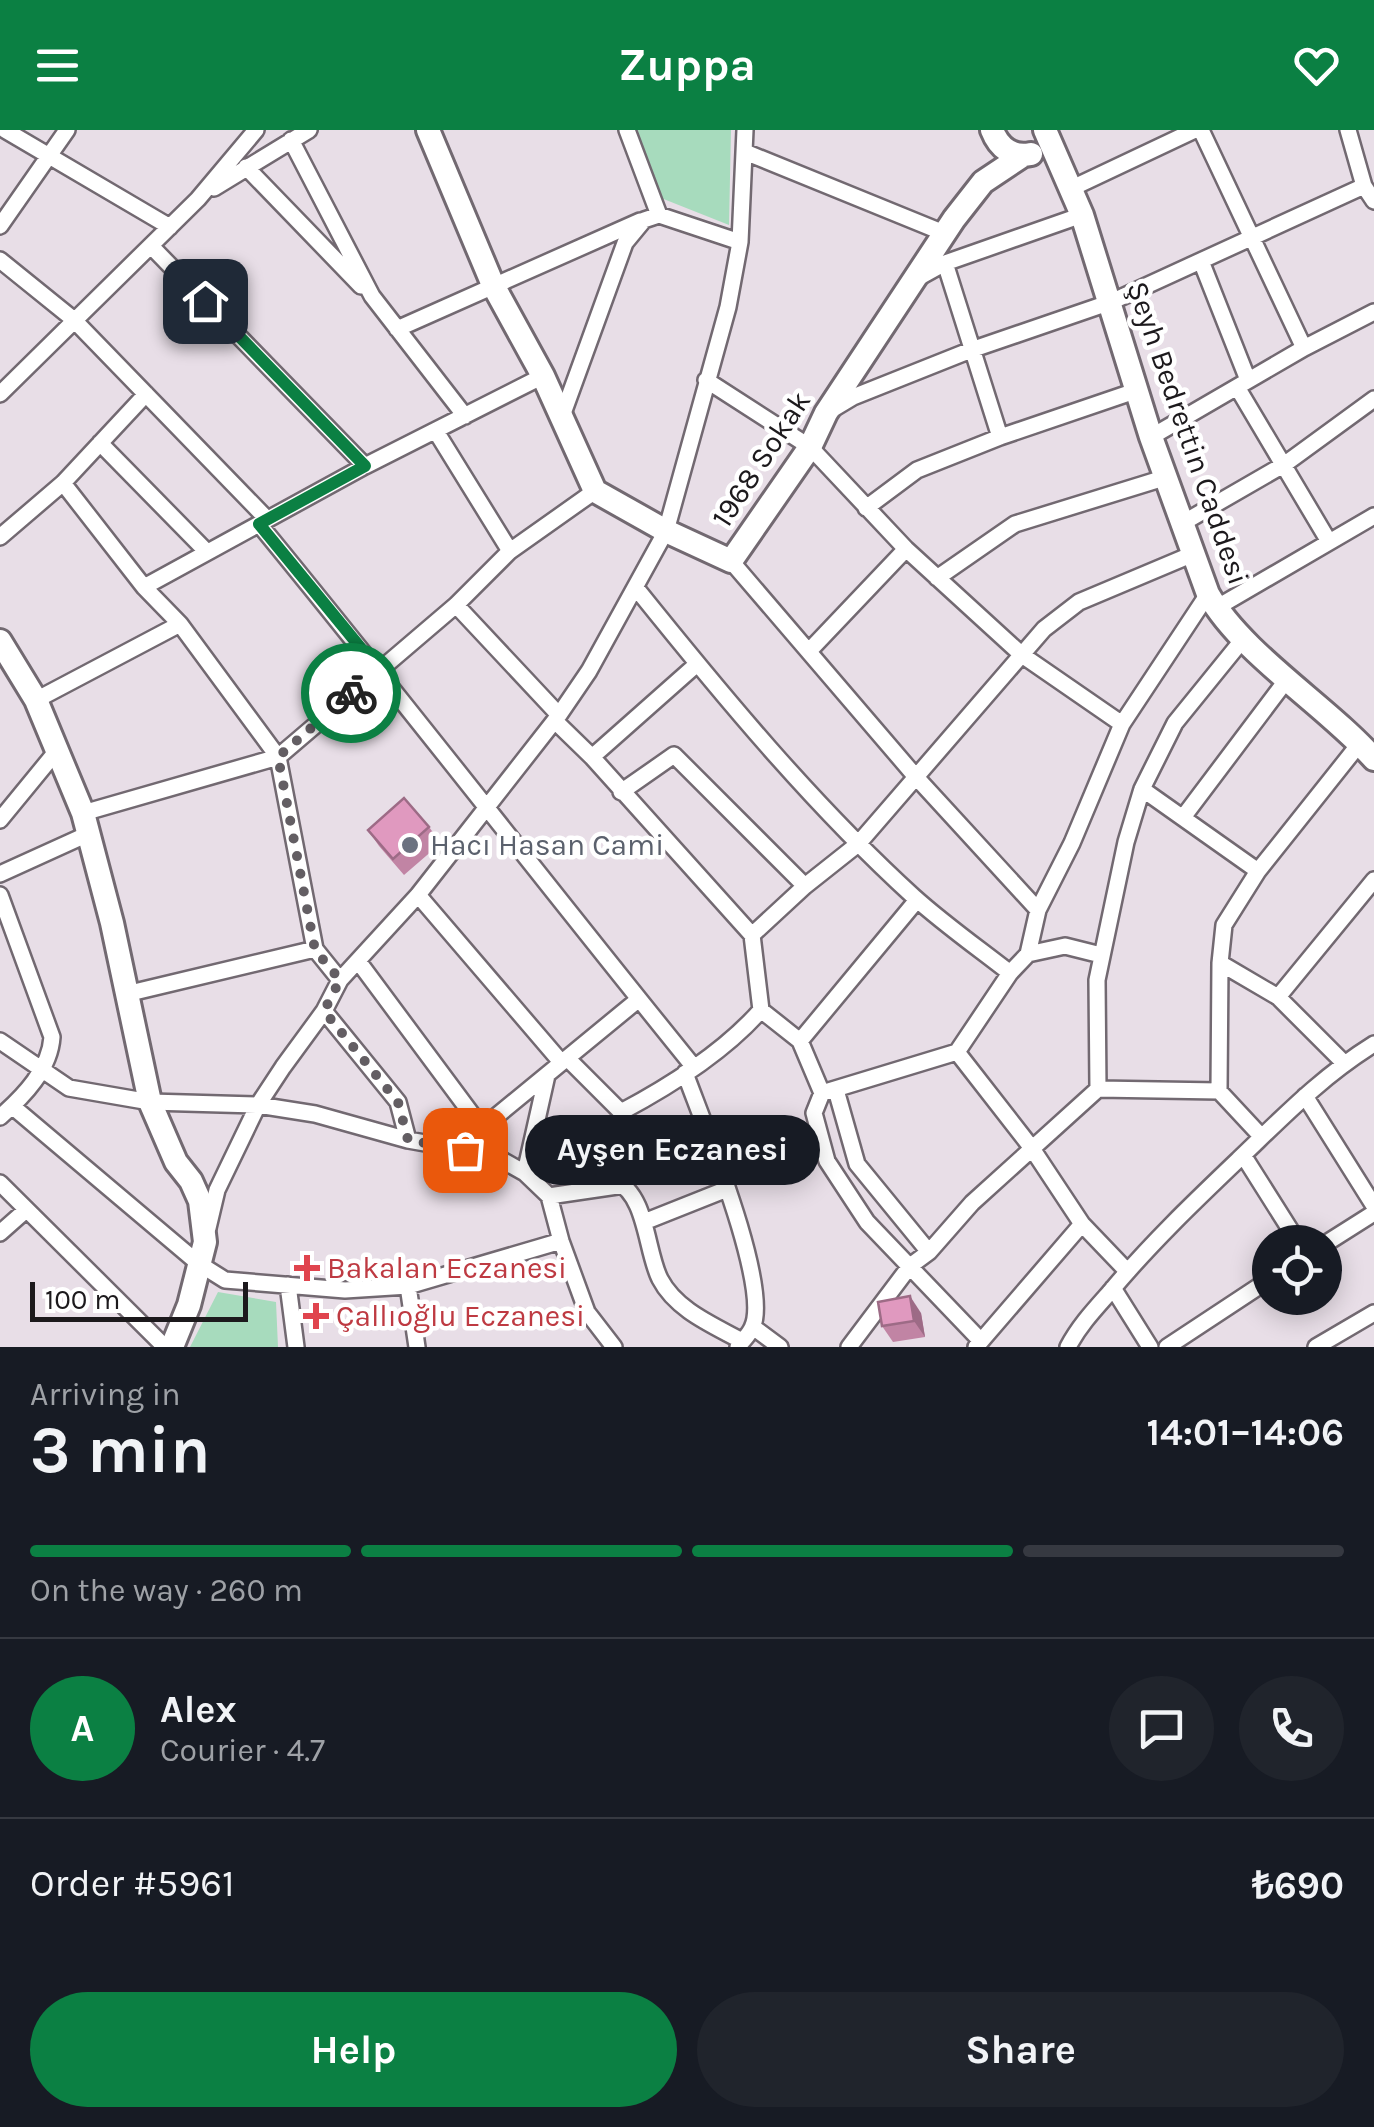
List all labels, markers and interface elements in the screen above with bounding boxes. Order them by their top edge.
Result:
icon: menu [30,38,85,93]
icon: heart [1289,38,1344,93]
text: Zuppa [618,39,756,91]
pin [163,259,248,344]
icon: home [178,274,233,329]
street label: Şeyh Bedrettin Caddesi [1119,277,1257,589]
street label: 1968 Sokak [704,384,818,534]
courier [301,643,401,743]
icon: bike [324,666,379,721]
place label: Hacı Hasan Cami [430,827,664,863]
marker: Hacı Hasan Cami [399,834,421,856]
pin [423,1108,508,1193]
callout: Ayşen Eczanesi [525,1115,820,1185]
icon: bag [438,1123,493,1178]
text: Ayşen Eczanesi [557,1131,788,1168]
map controls [1252,1225,1342,1315]
button: locate [1252,1225,1342,1315]
place label: Bakalan Eczanesi [327,1250,567,1286]
marker: Bakalan Eczanesi [296,1257,318,1279]
scale bar [30,1277,248,1322]
text: 100 m [45,1283,120,1316]
place label: Çallıoğlu Eczanesi [336,1298,585,1334]
marker: Çallıoğlu Eczanesi [305,1305,327,1327]
text: Arriving in [30,1376,181,1413]
text: 14:01–14:06 [1147,1410,1344,1455]
text: 3 min [30,1412,210,1488]
text: On the way · 260 m [30,1572,303,1609]
button: chat [1109,1676,1214,1781]
button: phone [1239,1676,1344,1781]
text: Alex [160,1687,237,1732]
text: A [71,1706,94,1751]
text: Courier · 4.7 [160,1732,325,1769]
text: Order #5961 [30,1861,235,1906]
text: ₺690 [1252,1863,1344,1908]
button: Help [30,1992,677,2107]
button: Share [697,1992,1344,2107]

